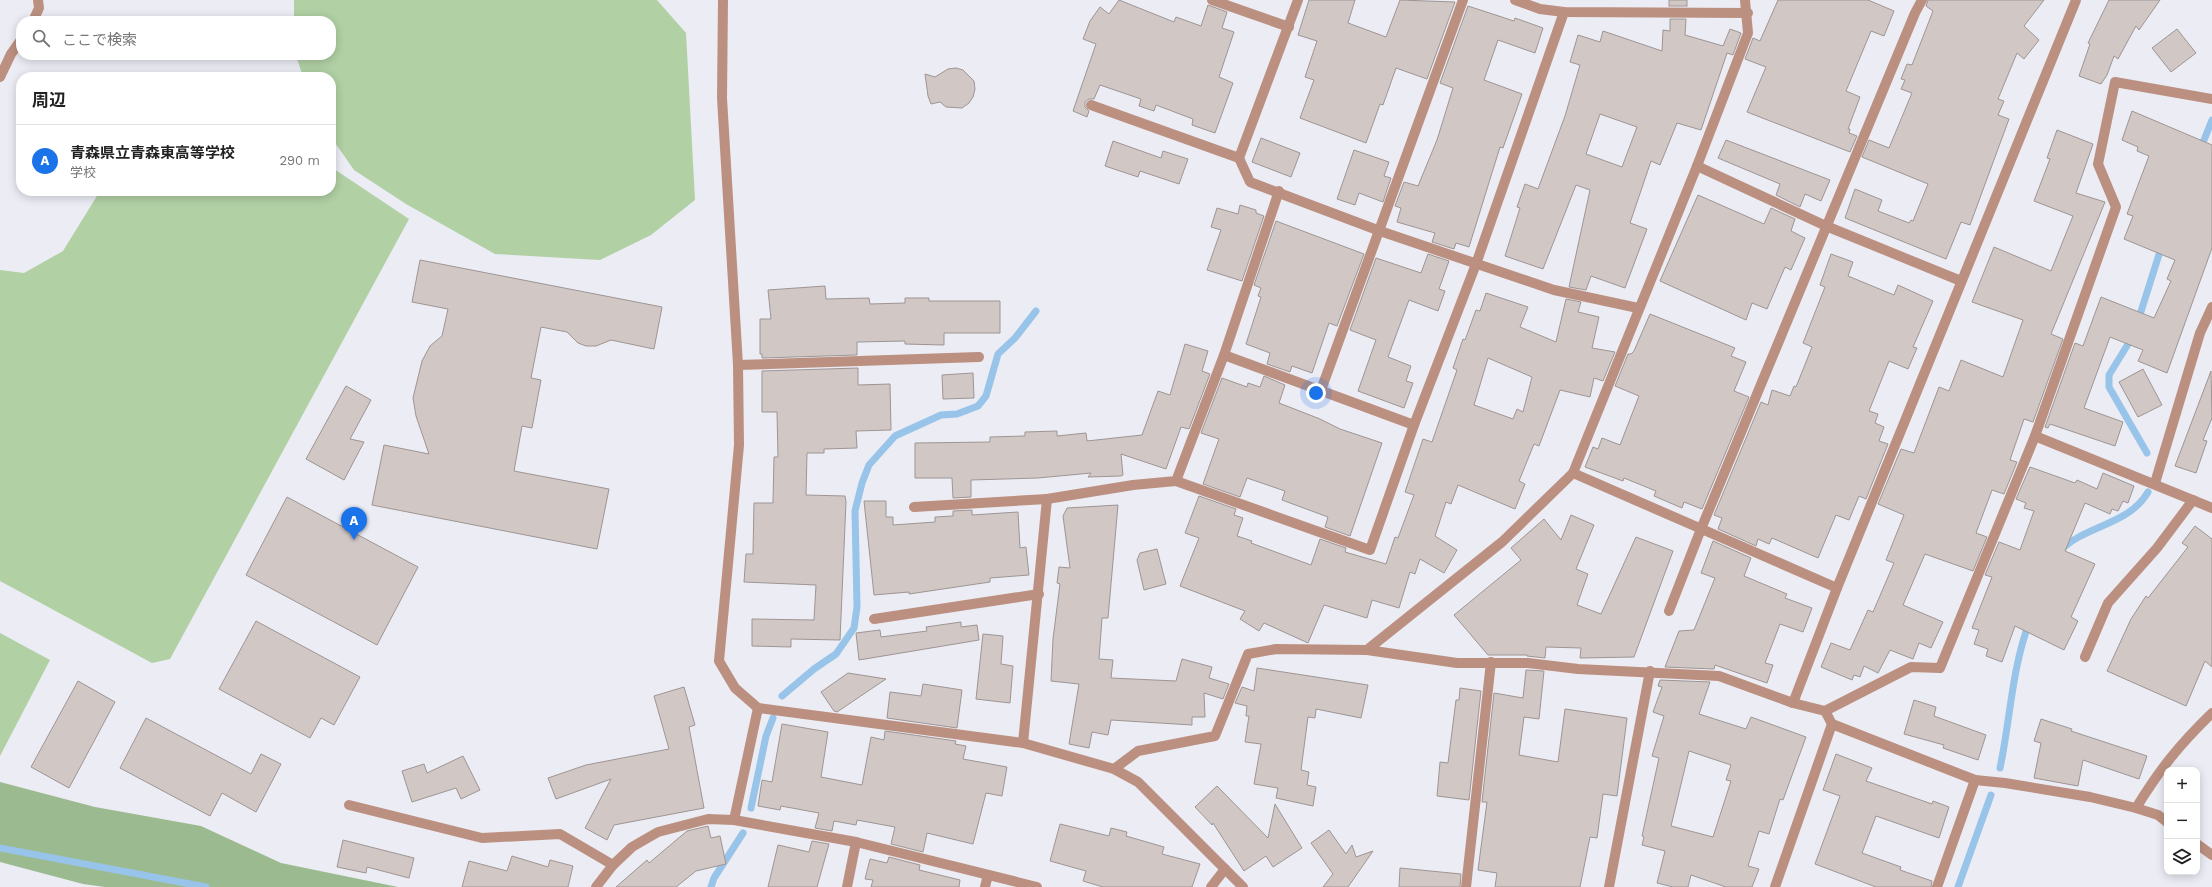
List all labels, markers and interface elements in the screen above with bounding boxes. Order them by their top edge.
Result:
search box [16,16,336,60]
icon: search [30,27,52,49]
text: ここで検索 [62,31,137,49]
text: 周辺 [32,90,66,110]
text: 青森県立青森東高等学校 [70,144,235,162]
text: A [41,153,49,168]
text: 290 m [279,153,320,168]
text: 学校 [70,165,96,180]
your location [1306,383,1326,403]
pin: A [341,507,367,540]
map controls [2164,767,2200,875]
button: + [2164,767,2200,803]
button: − [2164,803,2200,839]
button: layers [2164,839,2200,875]

